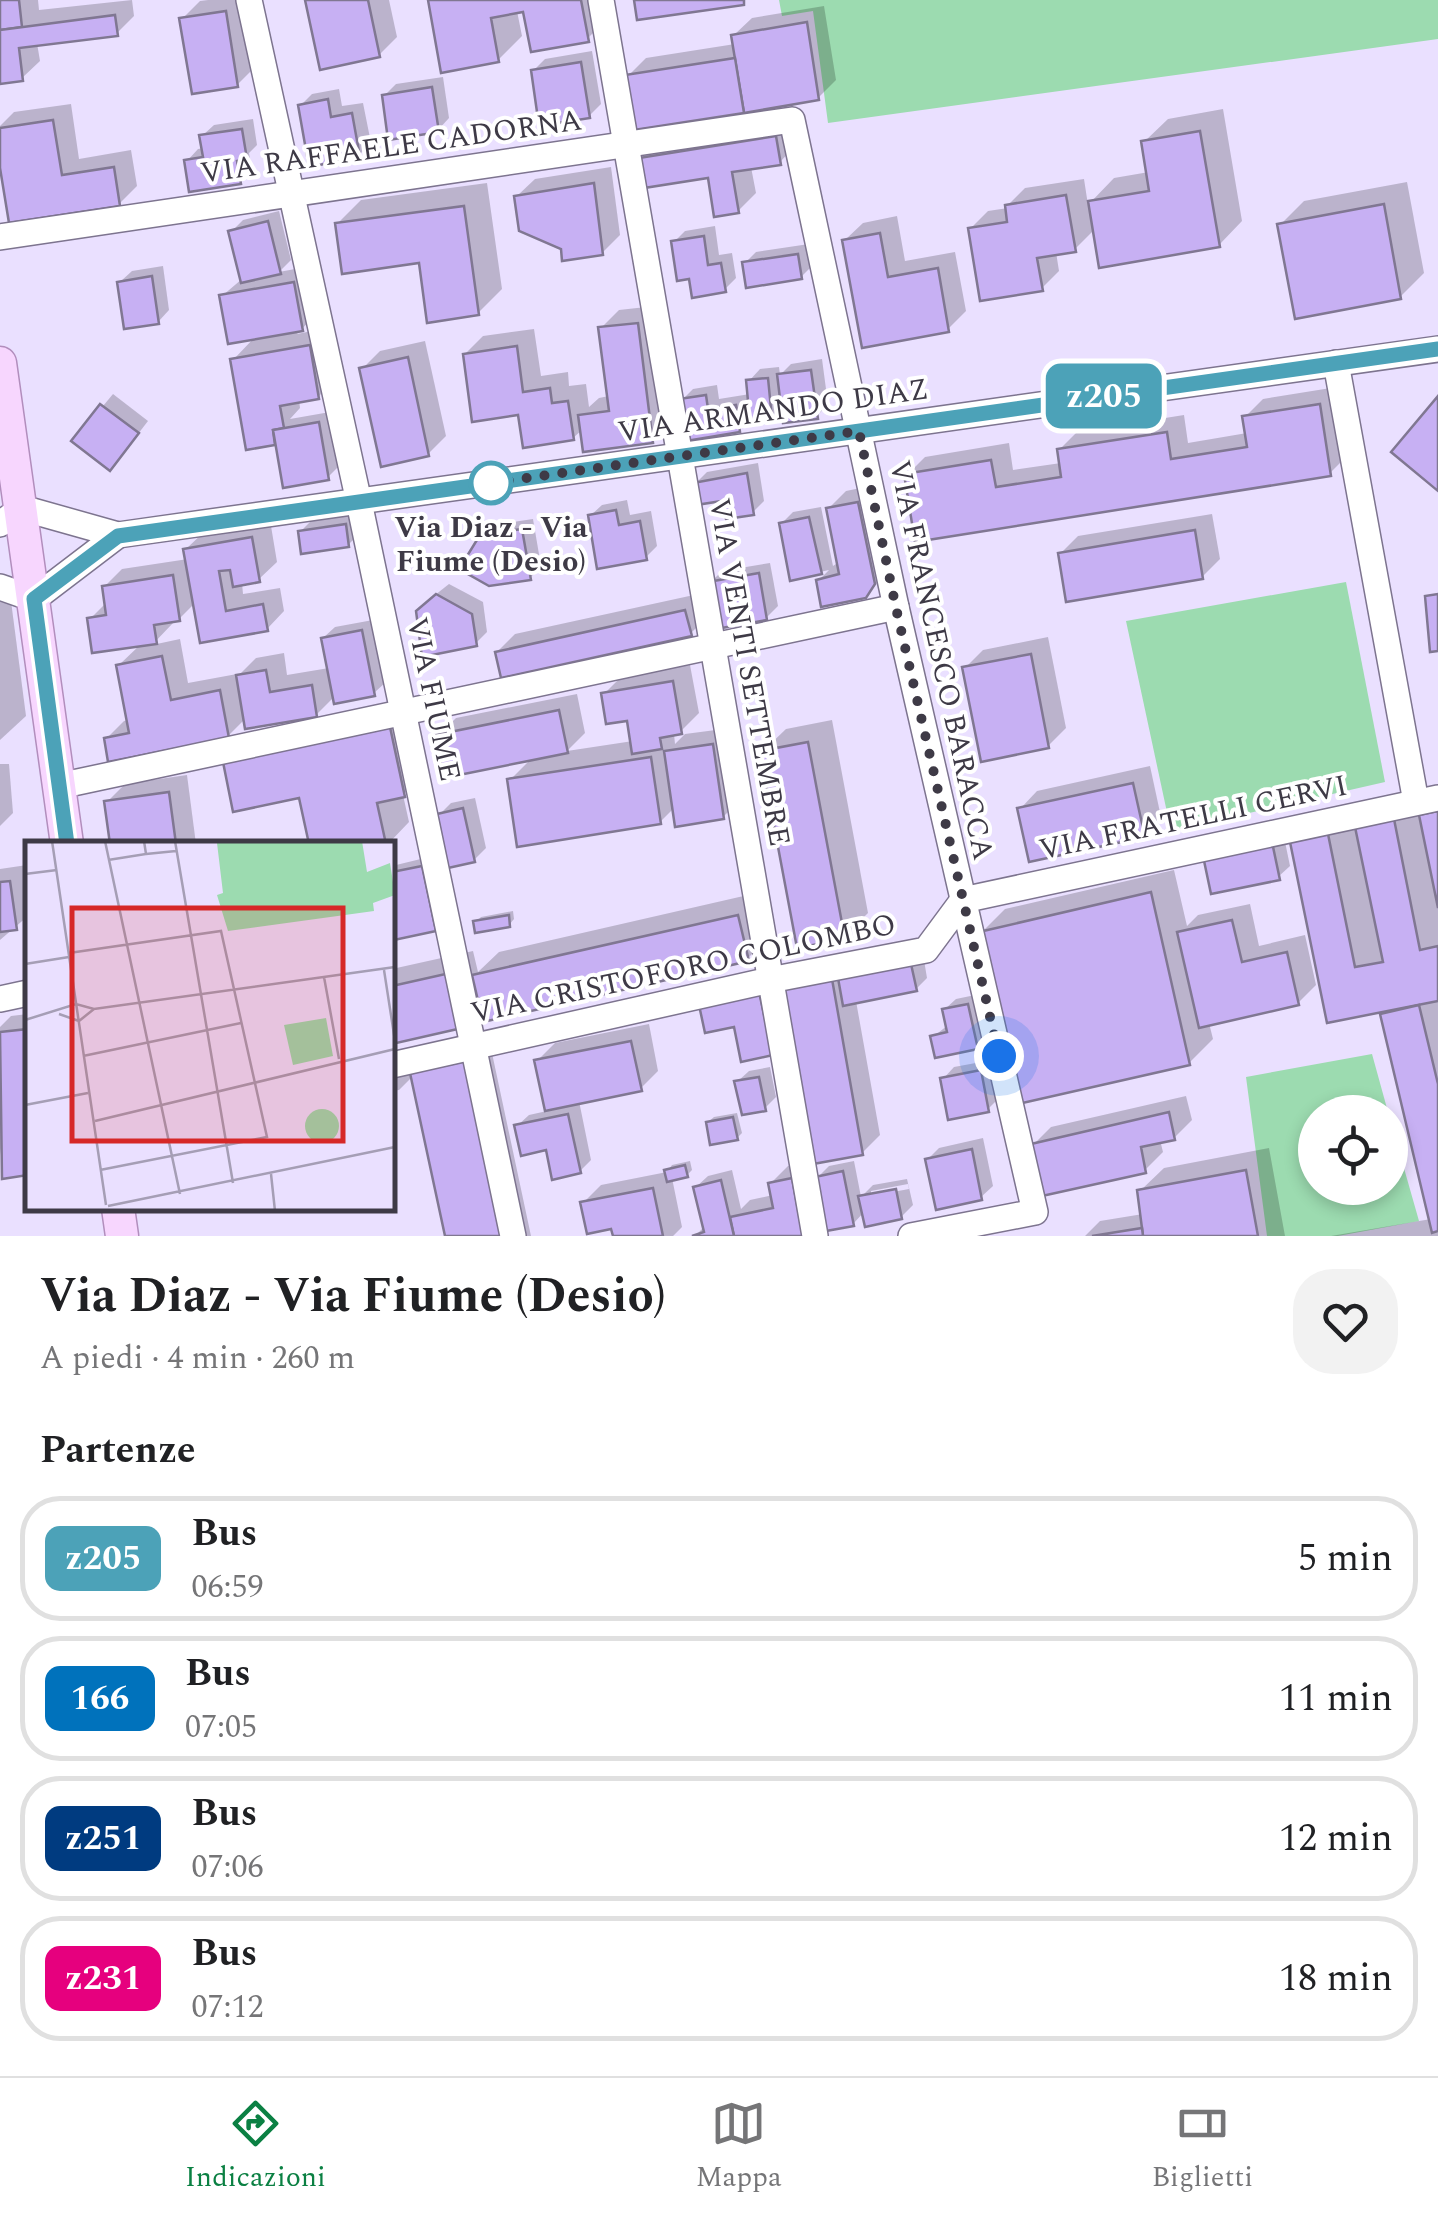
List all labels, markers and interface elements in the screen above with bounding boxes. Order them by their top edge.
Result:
street label: VIA RAFFAELE CADORNA [197,97,585,197]
line badge: z205 [1034,364,1174,428]
street label: VIA ARMANDO DIAZ [615,366,931,456]
text: z205 [1066,370,1142,423]
street label: VIA FRANCESCO BARACCA [876,456,1006,864]
marker: Via Diaz - Via Fiume (Desio) [470,462,512,504]
street label: VIA VENTI SETTEMBRE [696,494,802,850]
place label: Via Diaz - Via Fiume (Desio) [394,505,588,585]
street label: VIA FIUME [393,613,473,785]
street label: VIA FRATELLI CERVI [1035,763,1352,873]
inset map [25,841,395,1211]
street label: VIA CRISTOFORO COLOMBO [466,901,900,1037]
your location [974,1031,1024,1081]
map controls [1298,1095,1408,1205]
button: locate [1298,1095,1408,1205]
text: Via Diaz - Via Fiume (Desio) [40,1260,666,1333]
button: heart [1293,1269,1398,1374]
text: A piedi · 4 min · 260 m [40,1334,355,1383]
text: Partenze [40,1422,196,1480]
text: Bus [191,1505,257,1563]
text: 5 min [1298,1530,1393,1588]
text: z205 [65,1532,141,1585]
text: 06:59 [191,1563,264,1612]
text: Bus [185,1645,251,1703]
text: 11 min [1279,1670,1393,1728]
text: 166 [71,1672,129,1725]
text: 07:05 [185,1703,257,1752]
text: Bus [191,1785,257,1843]
text: 12 min [1279,1810,1393,1868]
text: z251 [65,1812,141,1865]
text: 07:06 [191,1843,264,1892]
text: Bus [191,1925,257,1983]
text: 18 min [1279,1950,1393,2008]
text: z231 [65,1952,141,2005]
text: 07:12 [191,1983,264,2032]
tab: Indicazioni [185,2096,326,2199]
tab: Mappa [696,2096,782,2199]
tab: Biglietti [1152,2096,1253,2199]

